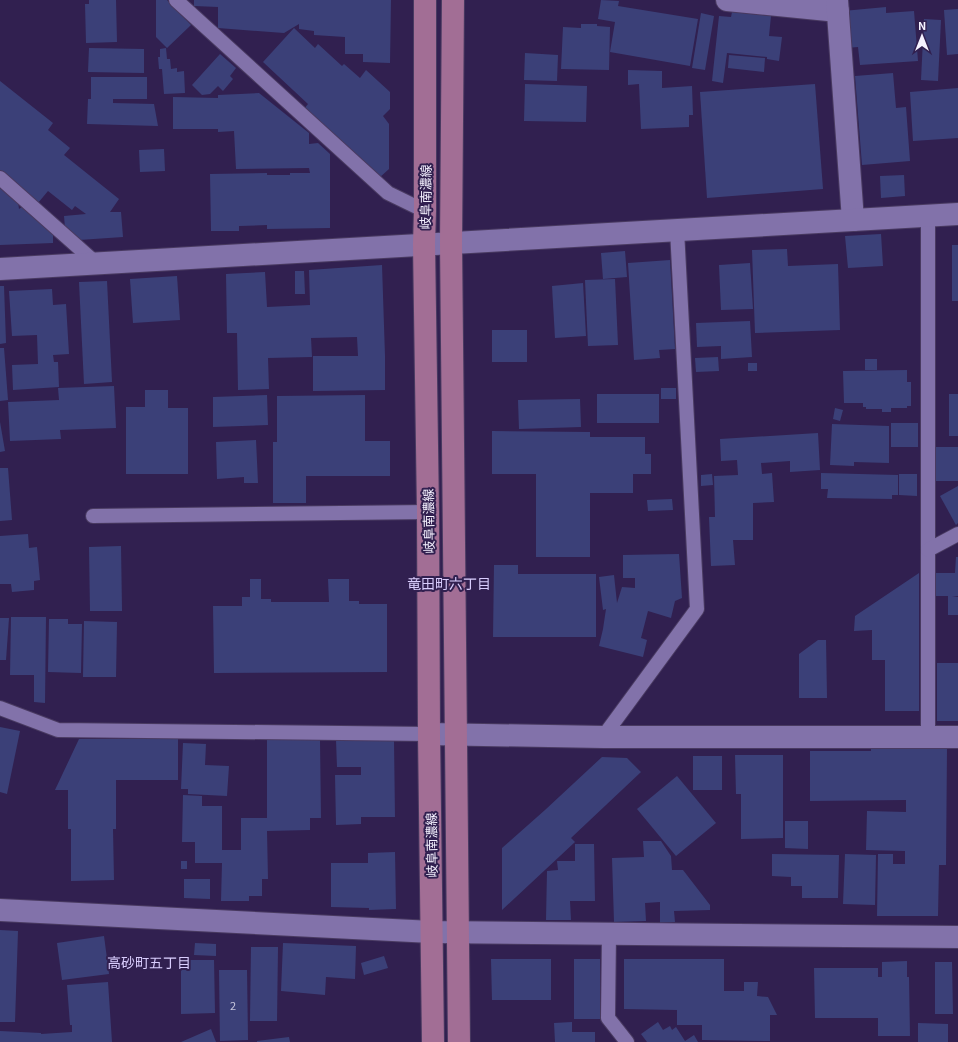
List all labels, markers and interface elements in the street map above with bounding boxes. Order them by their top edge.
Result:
north arrow [902,16,942,56]
text: N [918,17,926,33]
street label: 岐阜南濃線 [415,164,435,230]
street label: 岐阜南濃線 [418,488,438,554]
district label: 竜田町六丁目 [407,573,491,593]
street label: 岐阜南濃線 [421,812,441,878]
district label: 高砂町五丁目 [107,952,191,972]
house number: 2 [230,997,236,1013]

